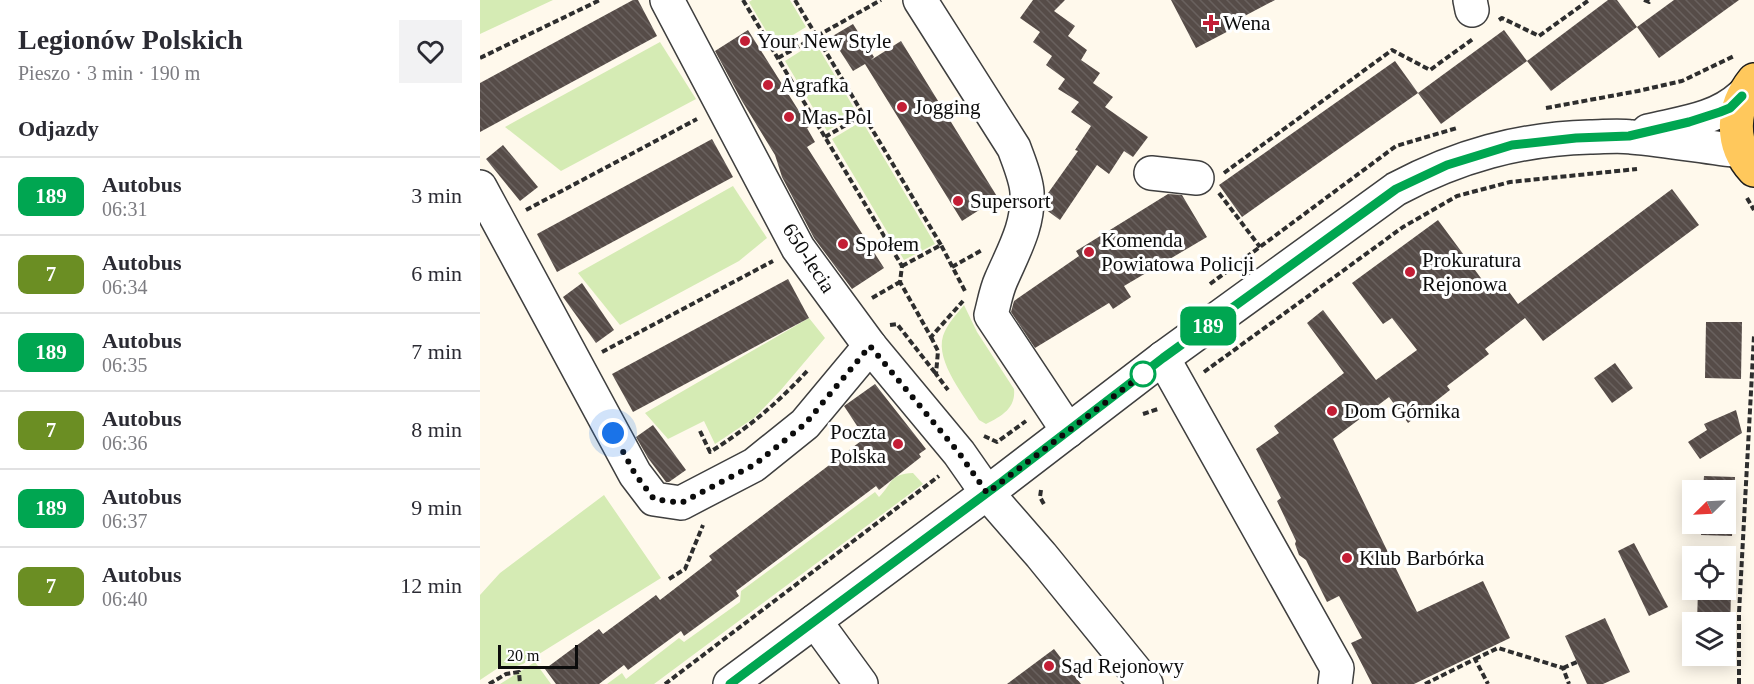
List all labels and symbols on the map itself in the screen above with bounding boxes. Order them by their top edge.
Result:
place label: Wena [1223,11,1271,35]
marker: Wena [1204,16,1218,30]
place label: Your New Style [757,29,891,53]
marker: Your New Style [738,34,752,48]
place label: Agrafka [780,73,849,97]
marker: Agrafka [761,78,775,92]
place label: Jogging [914,95,981,119]
marker: Jogging [895,100,909,114]
place label: Mas-Pol [801,105,872,129]
marker: Mas-Pol [782,110,796,124]
place label: Supersort [970,189,1051,213]
marker: Supersort [951,194,965,208]
street label: 650-lecia [778,219,841,298]
place label: Komenda Powiatowa Policji [1101,228,1255,276]
place label: Społem [855,232,919,256]
marker: Społem [836,237,850,251]
marker: Komenda Powiatowa Policji [1082,245,1096,259]
place label: Prokuratura Rejonowa [1422,248,1522,296]
marker: Prokuratura Rejonowa [1403,265,1417,279]
line badge: 189 [1174,306,1242,346]
unlabelled marker [1130,361,1156,387]
place label: Dom Górnika [1344,399,1461,423]
marker: Dom Górnika [1325,404,1339,418]
your location [598,418,628,448]
place label: Poczta Polska [830,420,887,468]
marker: Poczta Polska [891,437,905,451]
north arrow [1682,480,1736,534]
place label: Klub Barbórka [1359,546,1485,570]
marker: Klub Barbórka [1340,551,1354,565]
scale bar [498,642,578,670]
place label: Sąd Rejonowy [1061,654,1185,678]
marker: Sąd Rejonowy [1042,659,1056,673]

